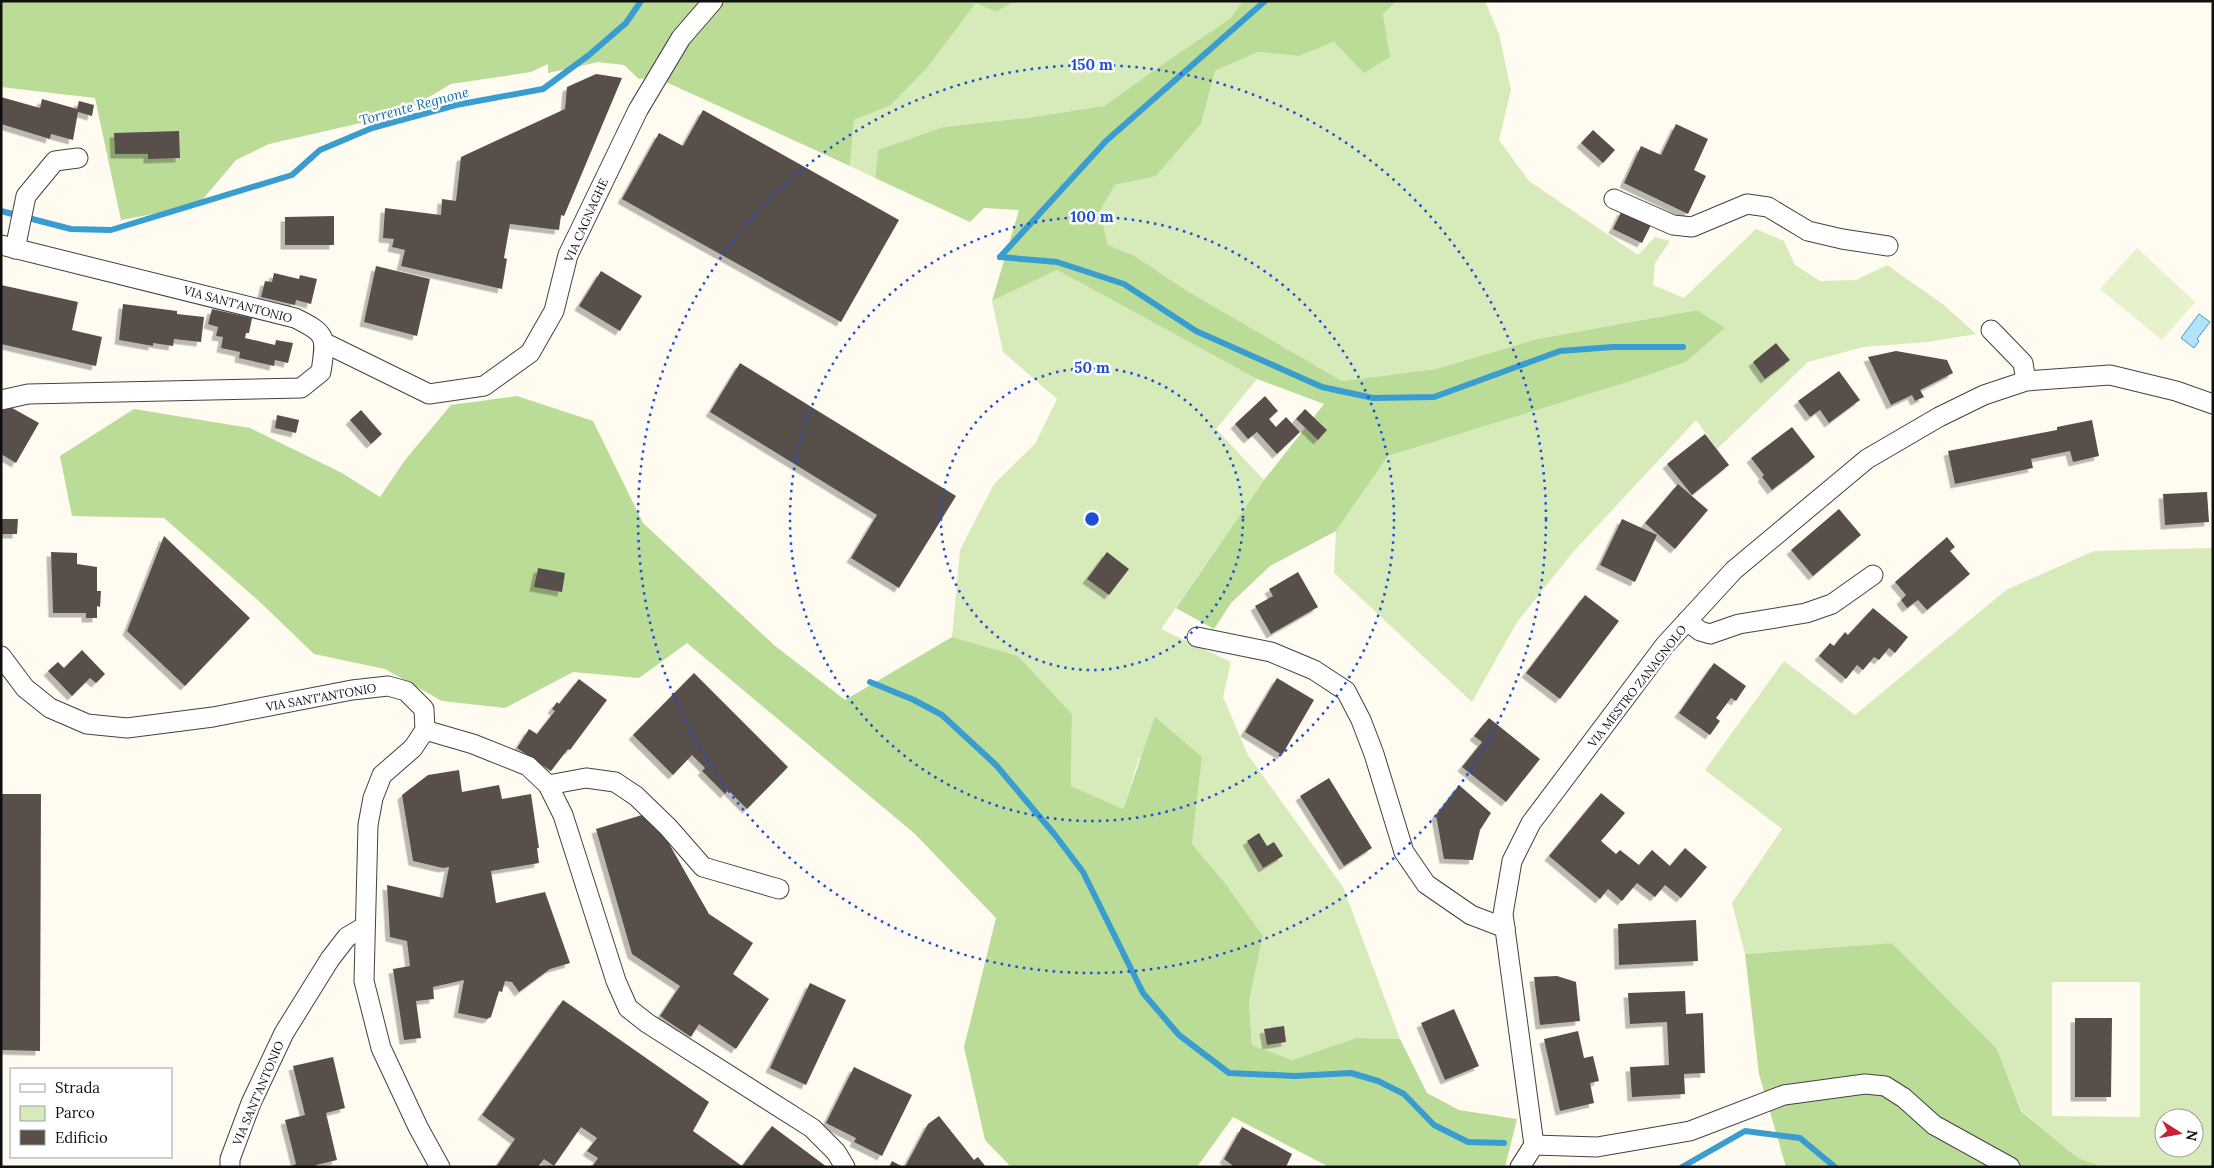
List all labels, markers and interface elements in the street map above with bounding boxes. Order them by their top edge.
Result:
text: 150 m [1071,55,1113,74]
water label: Torrente Regnone [357,83,471,129]
street label: VIA CAGNAGHE [560,176,611,265]
text: 100 m [1071,207,1114,226]
street label: VIA SANT'ANTONIO [181,282,294,326]
text: 50 m [1074,358,1110,377]
centre of rings [1083,510,1101,528]
street label: VIA MESTRO ZANAGNOLO [1584,622,1689,751]
street label: VIA SANT'ANTONIO [264,680,377,714]
street label: VIA SANT'ANTONIO [229,1039,287,1148]
legend [10,1068,172,1158]
text: Strada [55,1078,100,1097]
text: Parco [55,1103,95,1122]
north arrow [2154,1108,2204,1158]
text: Edificio [55,1128,108,1147]
text: N [2182,1128,2202,1143]

